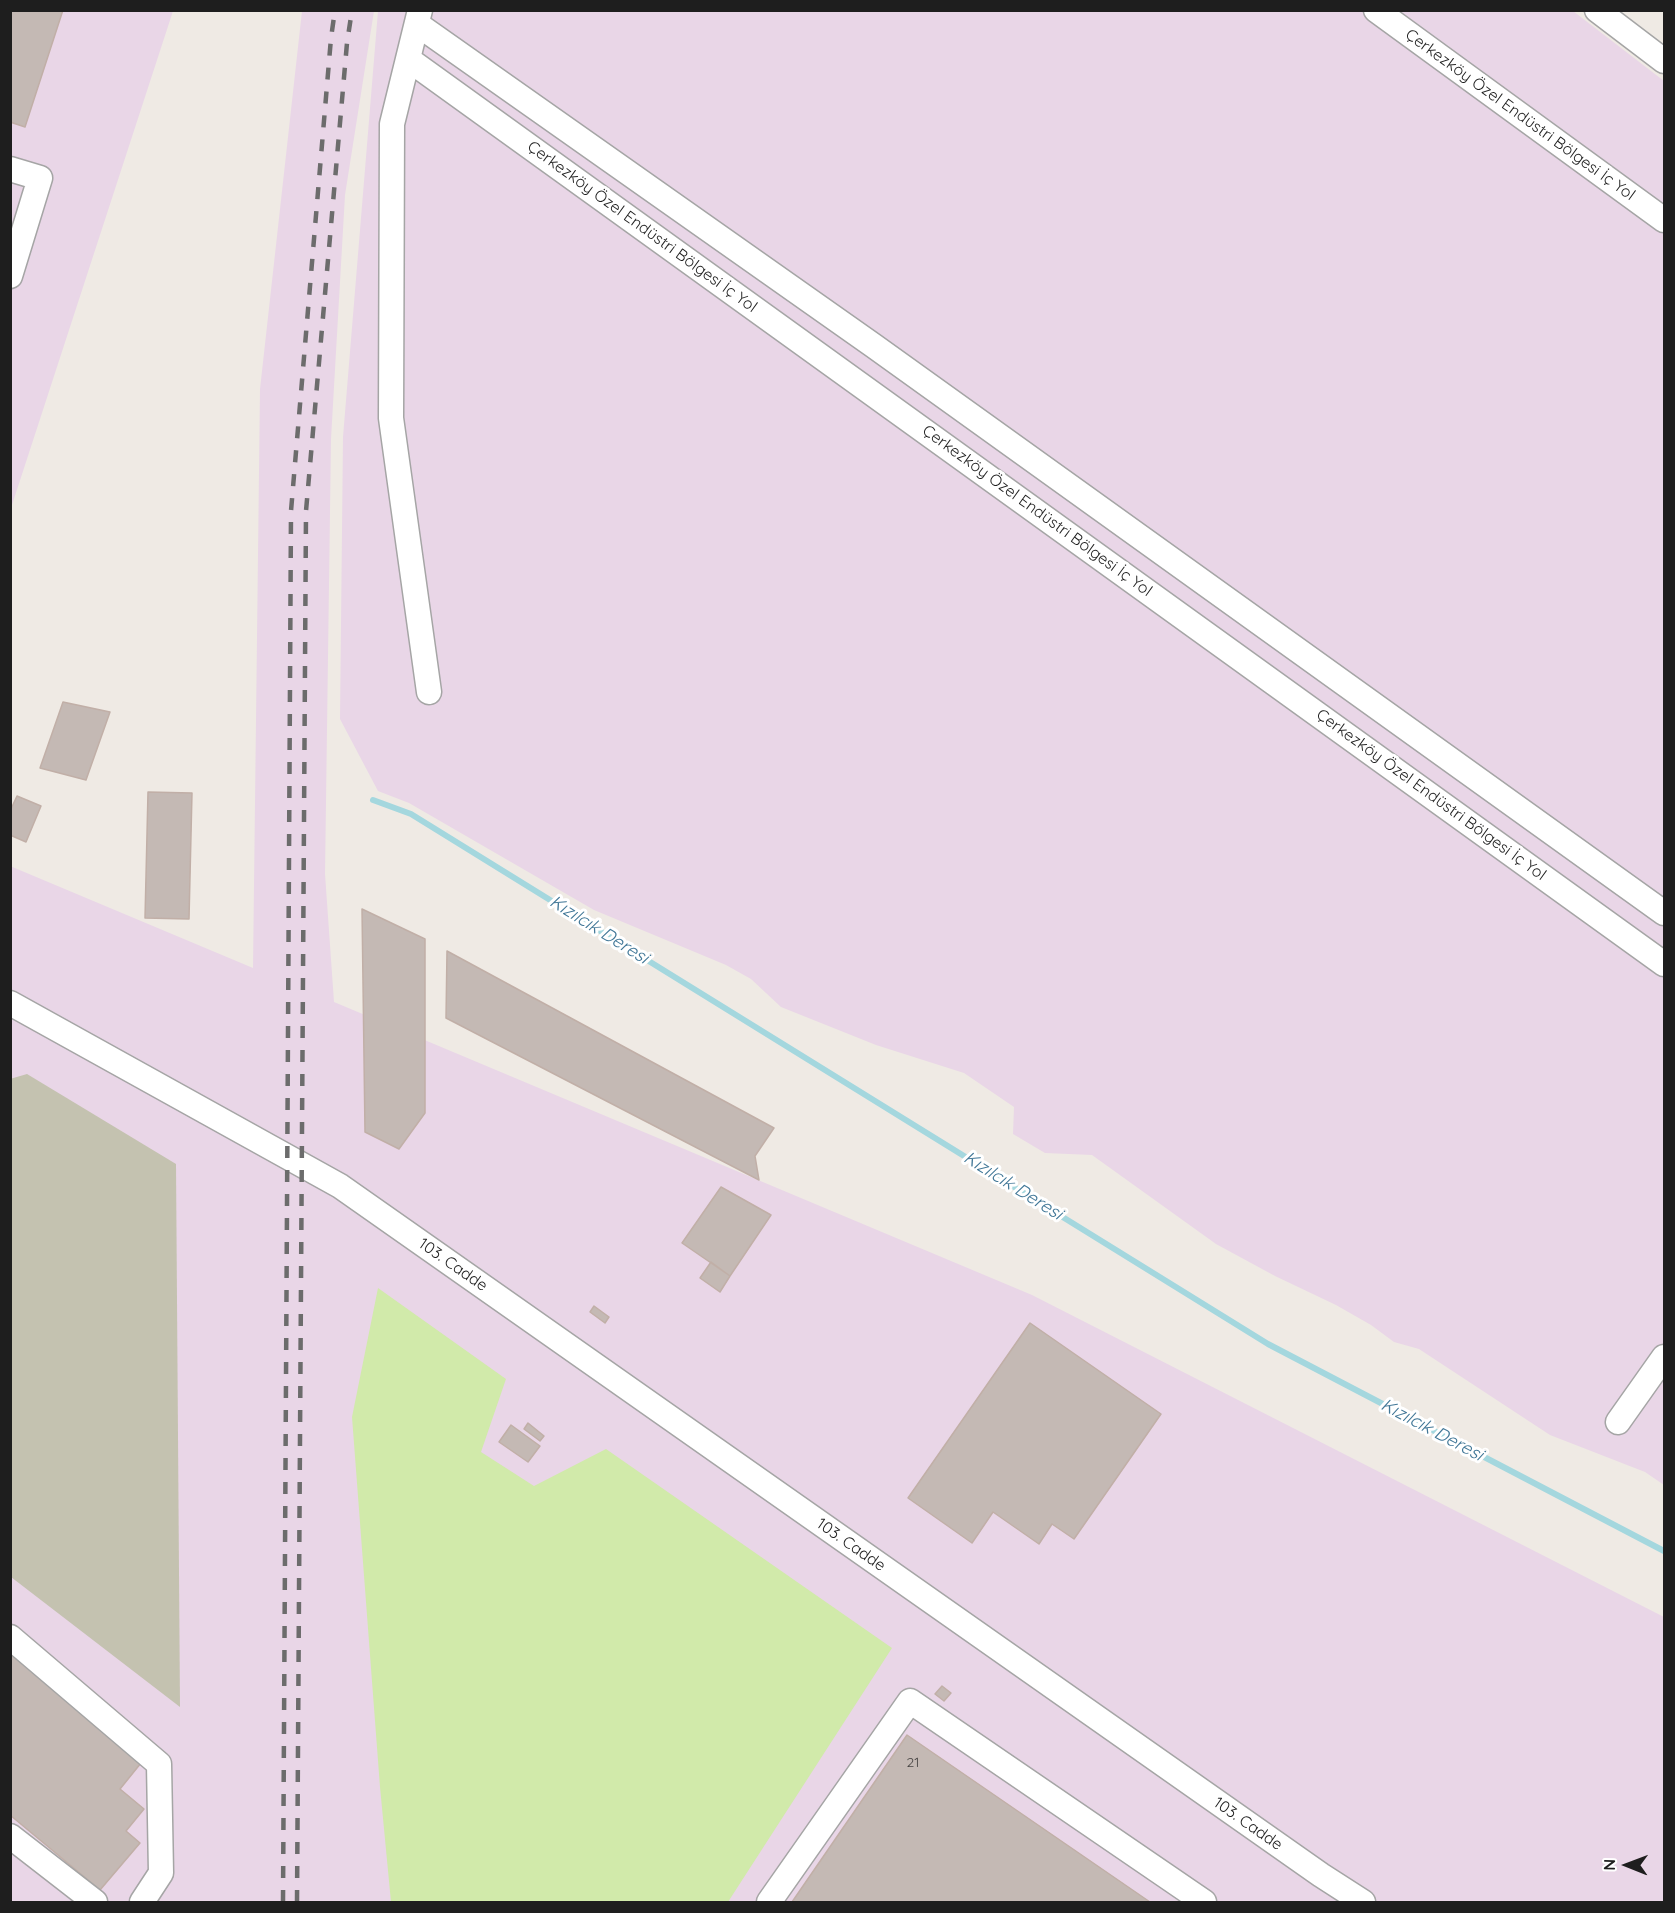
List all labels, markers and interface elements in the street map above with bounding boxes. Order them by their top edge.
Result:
street label: Çerkezköy Özel Endüstri Bölgesi İç Yol [1401,25,1639,205]
street label: Çerkezköy Özel Endüstri Bölgesi İç Yol [523,137,761,317]
street label: Çerkezköy Özel Endüstri Bölgesi İç Yol [918,421,1156,601]
street label: Çerkezköy Özel Endüstri Bölgesi İç Yol [1312,705,1550,885]
water label: Kızılcık Deresi [546,891,652,969]
water label: Kızılcık Deresi [960,1147,1066,1225]
street label: 103. Cadde [415,1234,491,1296]
water label: Kızılcık Deresi [1377,1394,1487,1466]
street label: 103. Cadde [813,1514,889,1576]
house number: 21 [907,1755,919,1771]
street label: 103. Cadde [1210,1793,1286,1855]
north arrow [1597,1835,1657,1895]
text: N [1599,1859,1619,1871]

